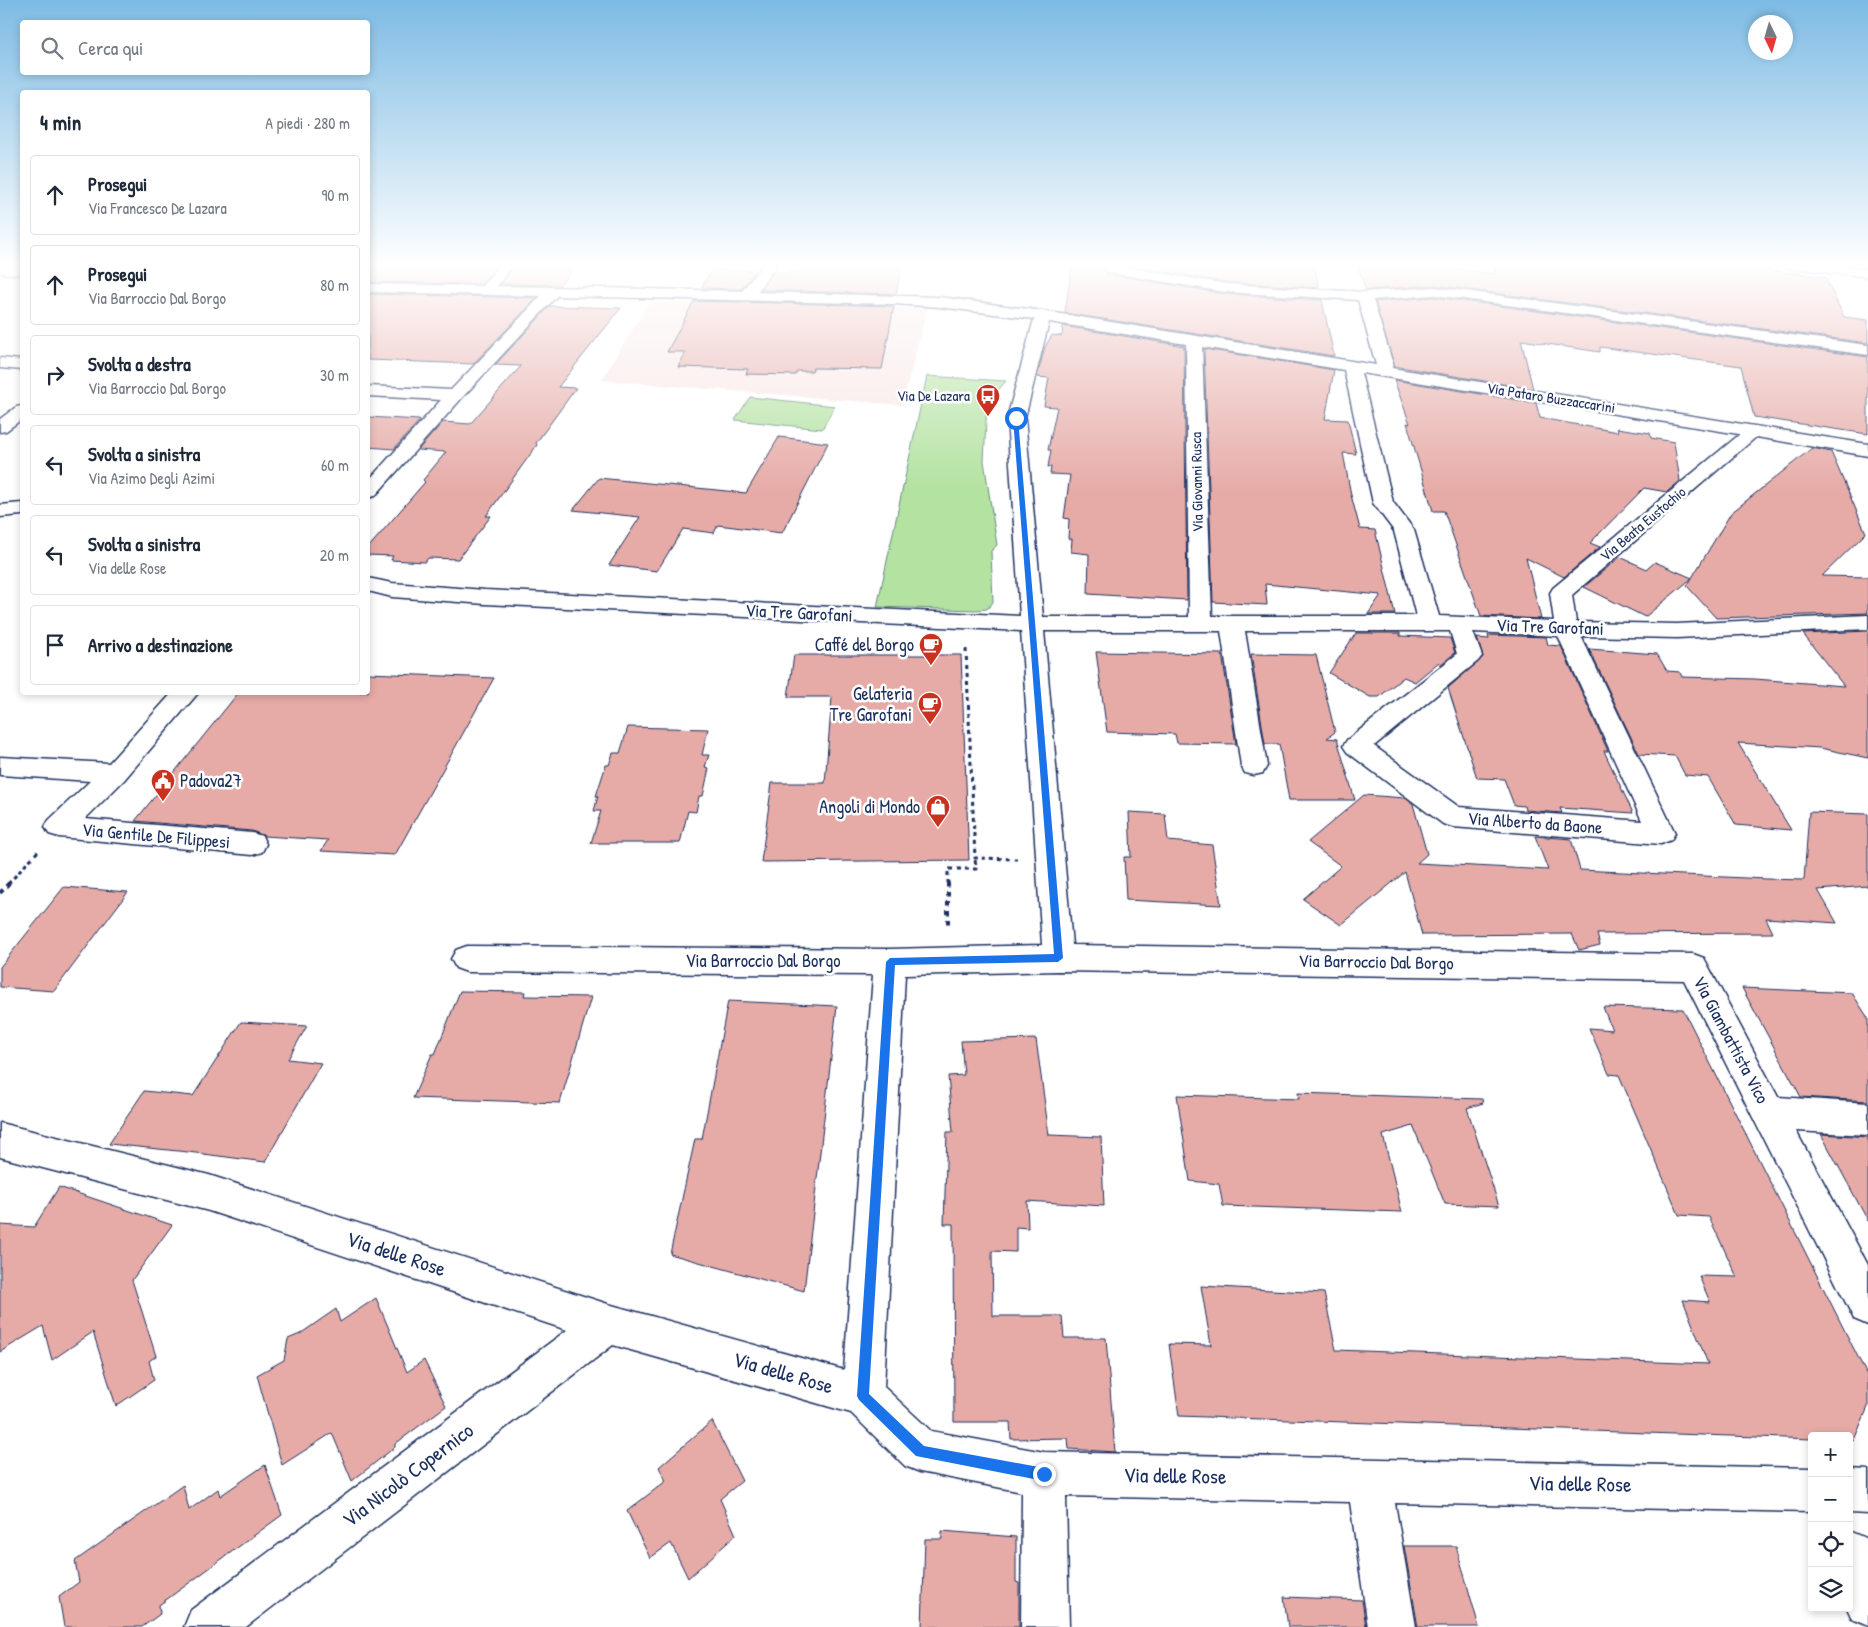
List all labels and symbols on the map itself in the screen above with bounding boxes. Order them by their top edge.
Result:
north arrow [1748,15,1793,60]
street label: Via Pataro Buzzaccarini [1485,377,1617,418]
bus stop icon: Via De Lazara [975,383,1001,417]
place label: Via De Lazara [897,385,970,406]
route start [1005,407,1028,430]
street label: Via Giovanni Rusca [1185,432,1208,532]
street label: Via Beata Eustochio [1595,481,1690,566]
street label: Via Tre Garofani [745,597,853,628]
street label: Via Tre Garofani [1496,612,1604,641]
place label: Caffé del Borgo [815,632,914,657]
cafe icon: Caffé del Borgo [918,632,944,666]
place label: Gelateria Tre Garofani [830,681,912,727]
cafe icon: Gelateria Tre Garofani [917,691,943,725]
public building icon: Padova27 [150,768,176,802]
place label: Padova27 [180,768,242,793]
place label: Angoli di Mondo [819,794,920,819]
shop icon: Angoli di Mondo [925,794,951,828]
street label: Via Alberto da Baone [1467,805,1603,840]
street label: Via Gentile De Filippesi [81,817,231,854]
street label: Via Barroccio Dal Borgo [685,948,841,973]
street label: Via Barroccio Dal Borgo [1298,948,1454,975]
street label: Via Giambattista Vico [1687,972,1776,1108]
street label: Via delle Rose [343,1224,450,1283]
street label: Via delle Rose [730,1344,837,1401]
street label: Via Nicolò Copernico [336,1416,479,1533]
street label: Via delle Rose [1123,1460,1227,1491]
route end [1033,1463,1056,1486]
street label: Via delle Rose [1528,1468,1632,1499]

